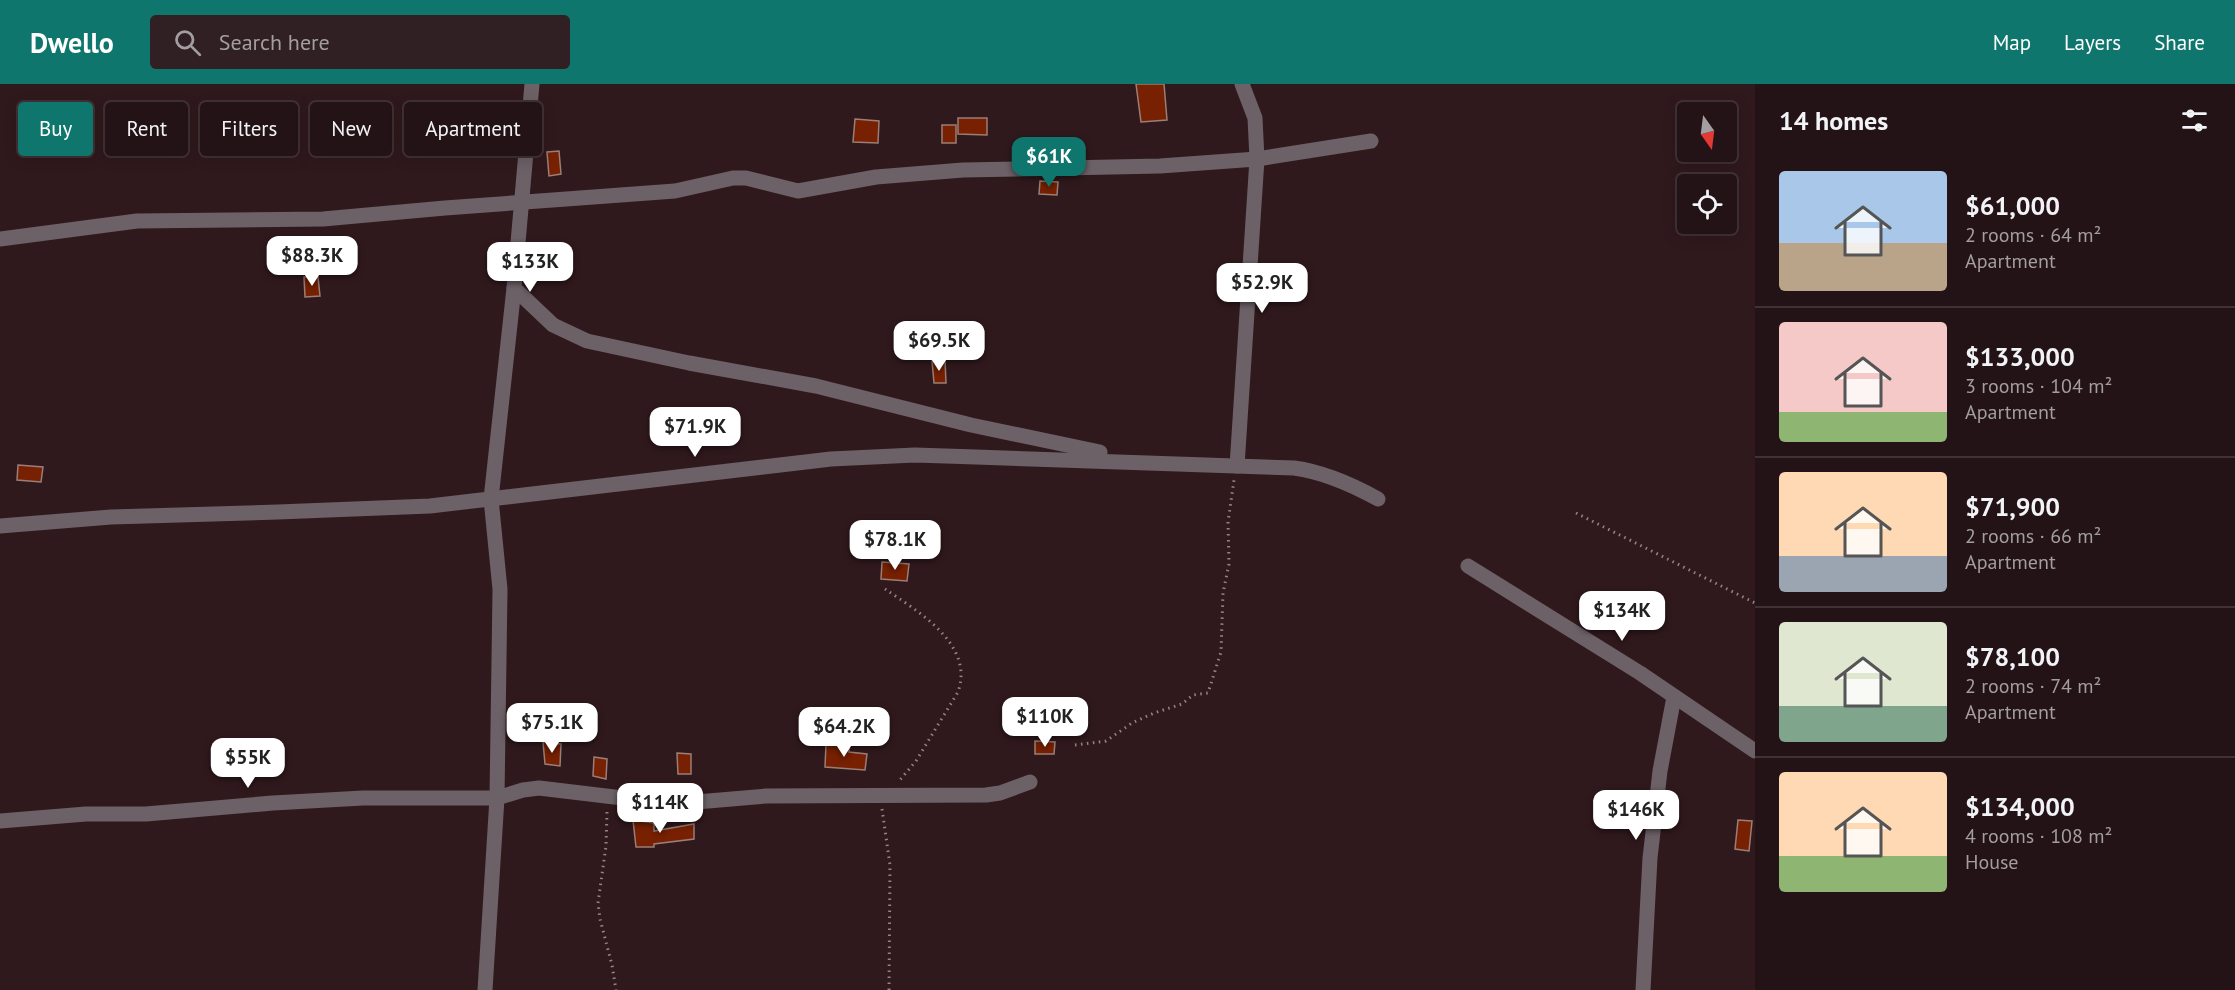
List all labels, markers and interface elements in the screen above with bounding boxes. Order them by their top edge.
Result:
search box [150,15,570,69]
text: Dwello [30,24,114,61]
icon: search [171,26,204,59]
text: Search here [219,28,330,56]
text: Map [1993,29,2031,56]
text: Layers [2064,29,2121,56]
text: Share [2154,29,2205,56]
chip: Buy [18,102,93,156]
chip: Rent [105,102,188,156]
chip: Filters [200,102,298,156]
chip: New [310,102,392,156]
chip: Apartment [404,102,542,156]
north arrow [1677,102,1737,162]
map controls [1677,102,1737,234]
text: 14 homes [1779,104,1888,137]
icon: filters [2178,104,2211,137]
pin: $61K [1013,137,1085,188]
text: $61K [1026,143,1072,169]
button: locate [1677,174,1737,234]
text: $61,000 [1965,189,2060,222]
icon: home [1827,195,1899,267]
text: 2 rooms · 64 m² [1965,222,2101,248]
pin: $88.3K [263,236,361,287]
text: $88.3K [281,242,343,268]
pin: $133K [488,242,572,293]
text: $133K [501,248,559,274]
text: Apartment [1965,248,2056,274]
pin: $52.9K [1213,263,1311,314]
text: $52.9K [1231,269,1293,295]
pin: $69.5K [890,321,988,372]
text: $69.5K [908,327,970,353]
text: $133,000 [1965,340,2075,373]
icon: home [1827,346,1899,418]
text: 3 rooms · 104 m² [1965,373,2112,399]
text: Apartment [1965,399,2056,425]
pin: $71.9K [646,407,744,458]
text: $71.9K [664,413,726,439]
text: $71,900 [1965,490,2060,523]
icon: home [1827,496,1899,568]
pin: $78.1K [846,520,944,571]
text: 2 rooms · 66 m² [1965,523,2101,549]
text: $78.1K [864,526,926,552]
text: Apartment [1965,549,2056,575]
pin: $134K [1580,591,1664,642]
text: $134K [1593,597,1651,623]
text: $78,100 [1965,640,2060,673]
icon: home [1827,646,1899,718]
text: 2 rooms · 74 m² [1965,673,2101,699]
pin: $110K [1003,697,1087,748]
text: Apartment [1965,699,2056,725]
pin: $75.1K [503,703,601,754]
text: $110K [1016,703,1074,729]
pin: $64.2K [795,707,893,758]
text: $75.1K [521,709,583,735]
text: $64.2K [813,713,875,739]
pin: $55K [212,738,284,789]
text: $55K [225,744,271,770]
pin: $114K [618,783,702,834]
text: $114K [631,789,689,815]
pin: $146K [1594,790,1678,841]
text: $134,000 [1965,790,2075,823]
text: $146K [1607,796,1665,822]
icon: home [1827,796,1899,868]
text: 4 rooms · 108 m² [1965,823,2112,849]
text: House [1965,849,2019,875]

